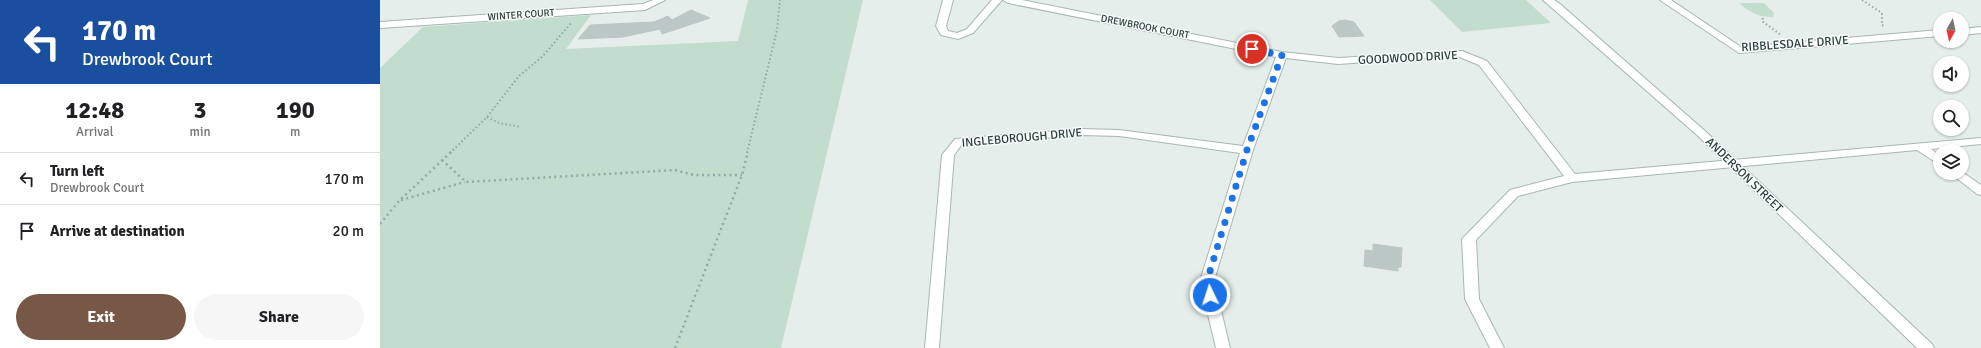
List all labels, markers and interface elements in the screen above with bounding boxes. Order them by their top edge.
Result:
street label: WINTER COURT [487,7,555,23]
north arrow [1933,12,1969,48]
map controls [1933,12,1969,180]
street label: DREWBROOK COURT [1100,13,1190,41]
text: 170 m [82,14,156,48]
icon: left [16,16,68,68]
pin [1235,32,1269,66]
street label: RIBBLESDALE DRIVE [1741,33,1849,55]
icon: arrive [1241,38,1263,60]
text: Drewbrook Court [82,48,212,70]
street label: GOODWOOD DRIVE [1358,48,1458,68]
button: sound [1933,56,1969,92]
text: 12:48 [65,95,124,125]
text: 3 [194,95,206,125]
text: 190 [276,95,315,125]
button: search [1933,100,1969,136]
text: Arrival [76,124,113,140]
text: min [190,124,211,140]
text: m [290,124,300,140]
street label: INGLEBOROUGH DRIVE [961,125,1083,151]
street label: ANDERSON STREET [1702,134,1786,216]
button: layers [1933,144,1969,180]
text: Turn left [50,162,104,180]
icon: left [16,168,38,190]
text: 170 m [324,170,364,188]
text: Drewbrook Court [50,180,144,196]
icon: arrive [16,220,38,242]
text: Arrive at destination [50,222,185,240]
text: 20 m [333,222,364,240]
position arrow [1189,274,1231,316]
button: Exit [16,294,186,340]
button: Share [194,294,364,340]

